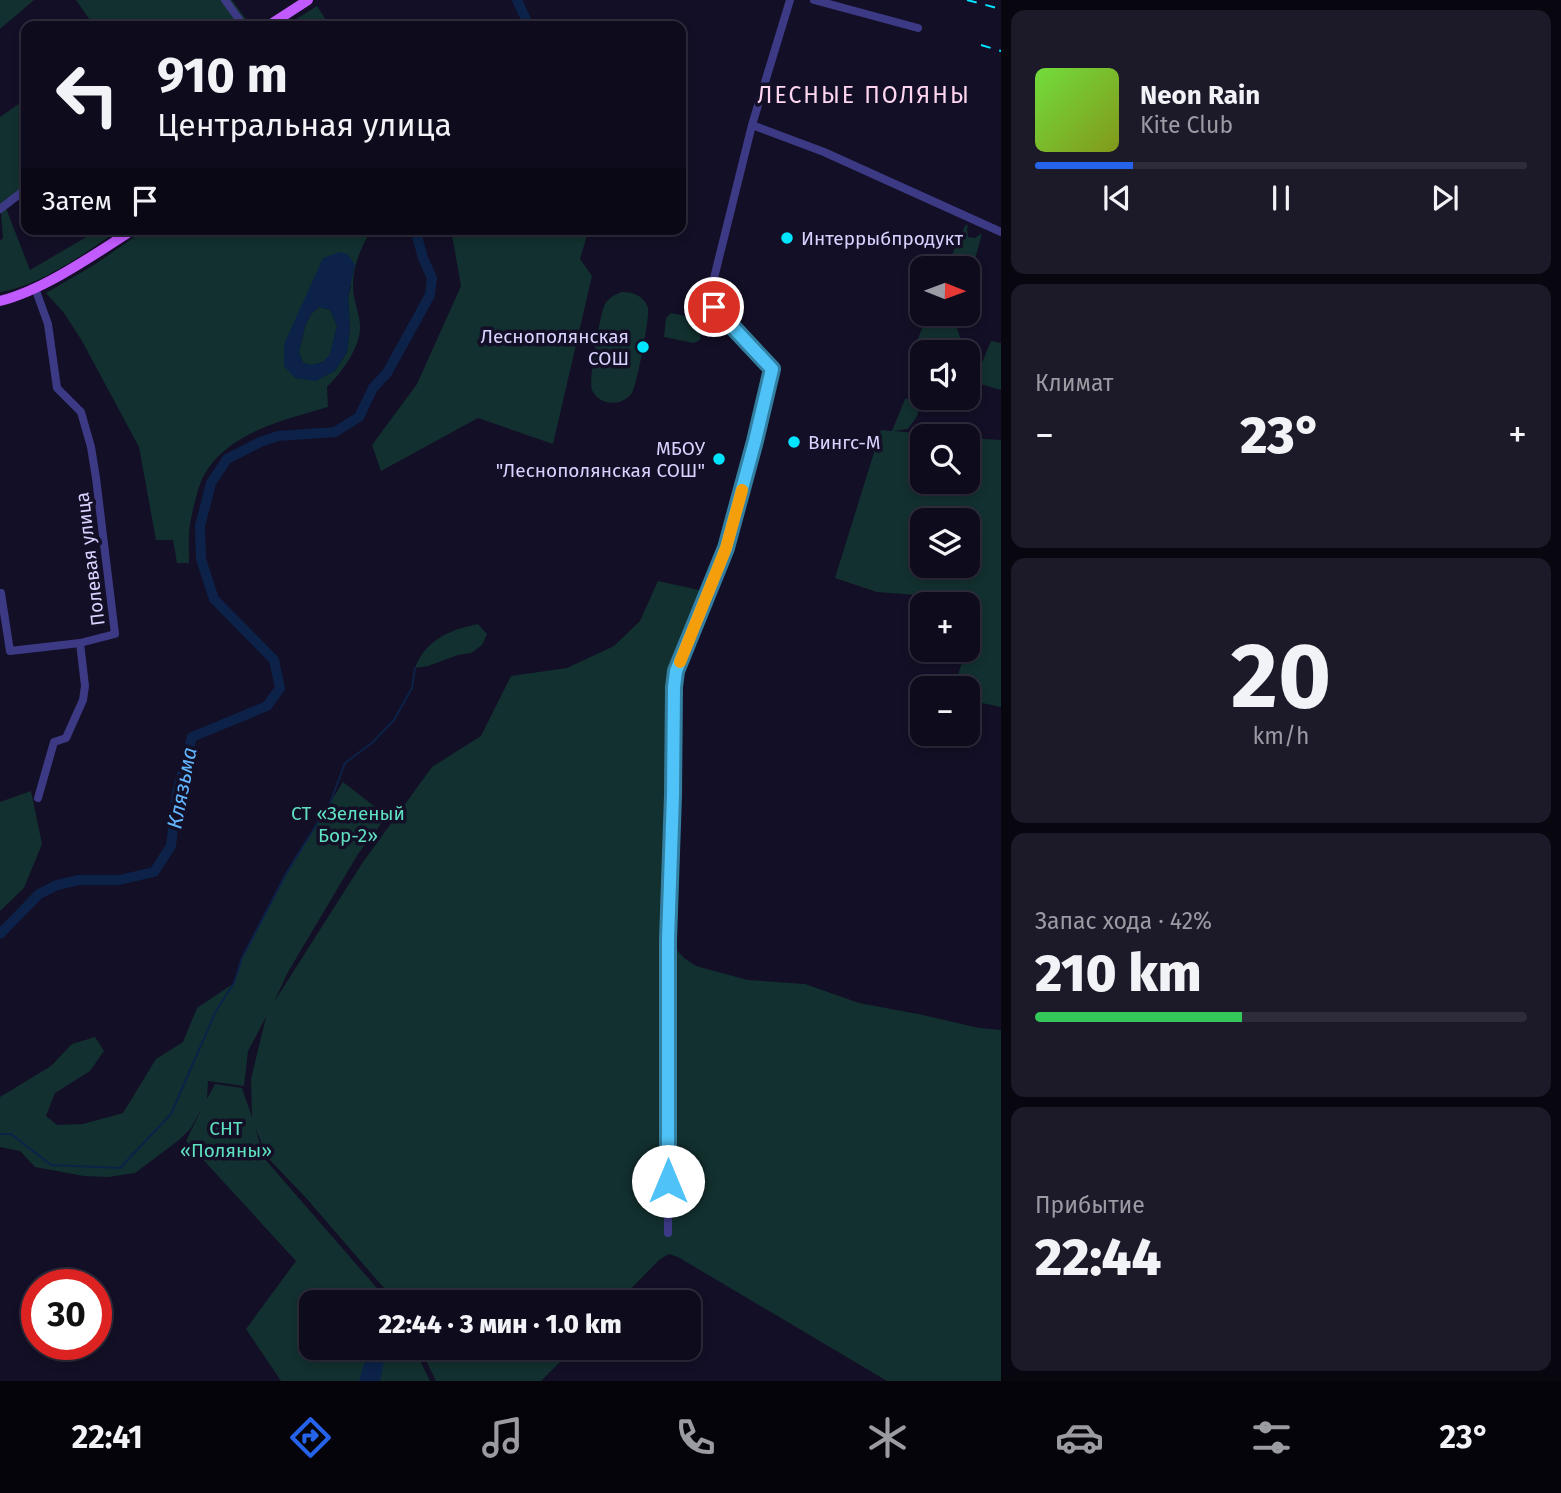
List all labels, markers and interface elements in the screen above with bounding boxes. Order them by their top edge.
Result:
text: 910 m [157,46,288,105]
icon: left [42,49,133,140]
text: Neon Rain [1140,80,1260,111]
district label: ЛЕСНЫЕ ПОЛЯНЫ [757,81,971,109]
text: Центральная улица [157,106,452,144]
text: Kite Club [1140,111,1233,139]
icon: previous [1098,179,1136,217]
icon: pause [1262,179,1300,217]
icon: next [1426,179,1464,217]
icon: arrive [126,182,164,220]
text: Затем [42,186,112,217]
place label: Интеррыбпродукт [801,227,963,250]
marker: Интеррыбпродукт [779,230,795,246]
north arrow [910,256,980,326]
map controls [910,256,980,746]
pin [684,277,744,337]
icon: arrive [695,288,733,326]
place label: Леснополянская СОШ [480,325,629,370]
marker: Леснополянская СОШ [635,339,651,355]
button: sound [910,340,980,410]
text: Климат [1035,369,1113,397]
text: 23° [1240,404,1322,467]
text: − [1035,412,1054,458]
text: + [1508,412,1527,458]
button: search [910,424,980,494]
place label: Вингс-М [808,431,881,454]
marker: Вингс-М [786,434,802,450]
place label: МБОУ "Леснополянская СОШ" [496,437,706,482]
marker: МБОУ "Леснополянская СОШ" [711,451,727,467]
street label: Полевая улица [70,491,110,627]
button: layers [910,508,980,578]
button: + [910,592,980,662]
text: 20 [1231,622,1331,731]
button: − [910,676,980,746]
text: km/h [1253,722,1309,750]
water label: Клязьма [161,745,203,831]
park label: СТ «Зеленый Бор-2» [291,802,405,847]
text: Запас хода · 42% [1035,907,1212,935]
text: 210 km [1035,942,1202,1005]
park label: СНТ «Поляны» [180,1117,272,1162]
position arrow [631,1144,705,1218]
text: Прибытие [1035,1191,1145,1219]
text: 22:44 [1035,1226,1161,1289]
speed limit sign: 30 [21,1269,112,1360]
text: 22:44 · 3 мин · 1.0 km [378,1309,622,1340]
icon: directions [286,1413,335,1462]
icon: music [478,1413,527,1462]
icon: phone [671,1413,720,1462]
icon: climate [863,1413,912,1462]
icon: car [1055,1413,1104,1462]
icon: filters [1247,1413,1296,1462]
text: 22:41 [72,1418,143,1456]
text: 23° [1440,1418,1489,1456]

